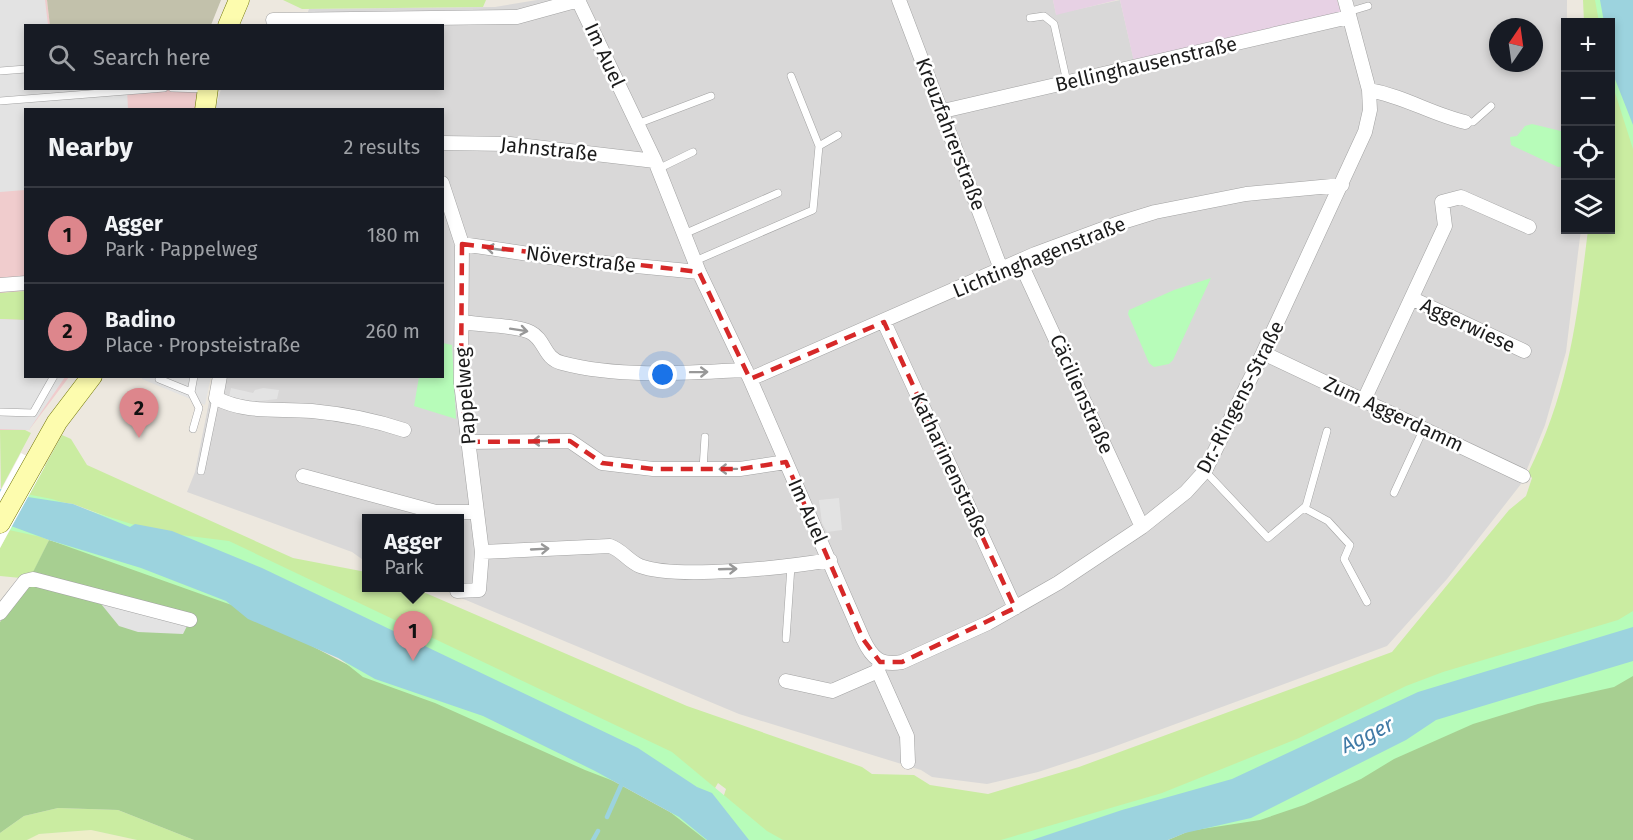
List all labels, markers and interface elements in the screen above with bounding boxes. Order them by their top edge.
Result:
north arrow [1489,18,1543,72]
map controls [1561,18,1615,234]
button: + [1561,18,1615,72]
street label: Im Auel [580,19,630,91]
search box [24,24,444,90]
street label: Bellinghausenstraße [1053,31,1239,97]
icon: search [45,41,78,74]
text: Search here [93,44,211,71]
street label: Kreuzfahrerstraße [911,54,991,214]
button: − [1561,72,1615,126]
button: locate [1561,126,1615,180]
text: Nearby [48,132,133,163]
street label: Jahnstraße [499,132,599,166]
text: 2 results [343,135,420,159]
button: layers [1561,180,1615,234]
text: Agger [105,210,163,237]
street label: Lichtinghagenstraße [949,211,1129,303]
text: 1 [63,223,72,247]
text: 180 m [367,223,420,247]
text: Park · Pappelweg [105,237,257,261]
street label: Növerstraße [525,240,637,278]
one-way arrow [486,243,506,254]
street label: Aggerwiese [1417,293,1519,357]
text: Badino [105,306,176,333]
street label: Dr.-Ringens-Straße [1191,317,1289,477]
text: 2 [62,319,73,343]
text: 260 m [366,319,420,343]
one-way arrow [509,325,529,336]
street label: Cäcilienstraße [1045,330,1119,458]
text: Place · Propsteistraße [105,333,300,357]
street label: Pappelweg [450,346,480,445]
your location [648,360,677,389]
one-way arrow [688,366,708,378]
street label: Zum Aggerdamm [1320,371,1468,457]
pin: 2 [120,388,158,438]
street label: Katharinenstraße [906,389,994,541]
one-way arrow [531,435,551,447]
one-way arrow [718,463,738,475]
street label: Im Auel [783,475,833,547]
popup [362,514,464,592]
text: Agger [384,528,442,555]
one-way arrow [530,543,550,554]
text: Park [384,555,424,579]
one-way arrow [717,564,737,575]
pin: 1 [394,612,432,661]
water label: Agger [1336,711,1398,759]

